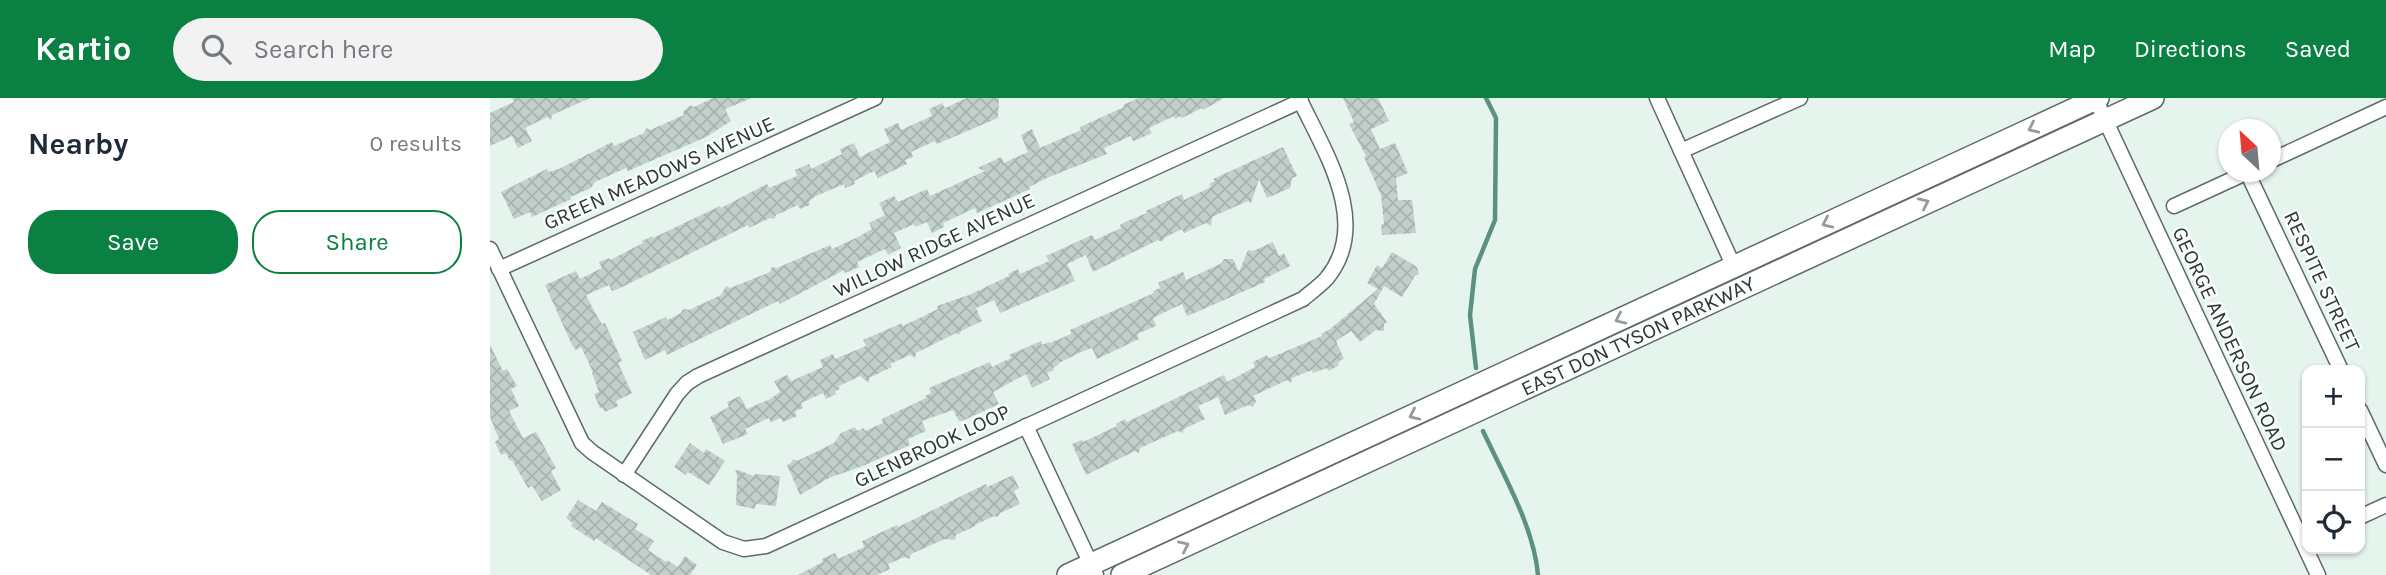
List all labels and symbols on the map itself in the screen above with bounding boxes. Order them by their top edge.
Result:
street label: GREEN MEADOWS AVENUE [540,111,778,235]
north arrow [2218,119,2281,182]
one-way arrow [2028,120,2040,134]
street label: WILLOW RIDGE AVENUE [829,188,1039,302]
one-way arrow [1917,198,1929,212]
street label: RESPITE STREET [2279,207,2365,356]
one-way arrow [1822,215,1834,229]
street label: GEORGE ANDERSON ROAD [2167,223,2293,455]
street label: EAST DON TYSON PARKWAY [1517,271,1759,401]
one-way arrow [1615,311,1627,325]
street label: GLENBROOK LOOP [850,399,1014,493]
one-way arrow [1409,406,1421,420]
one-way arrow [1177,540,1189,554]

